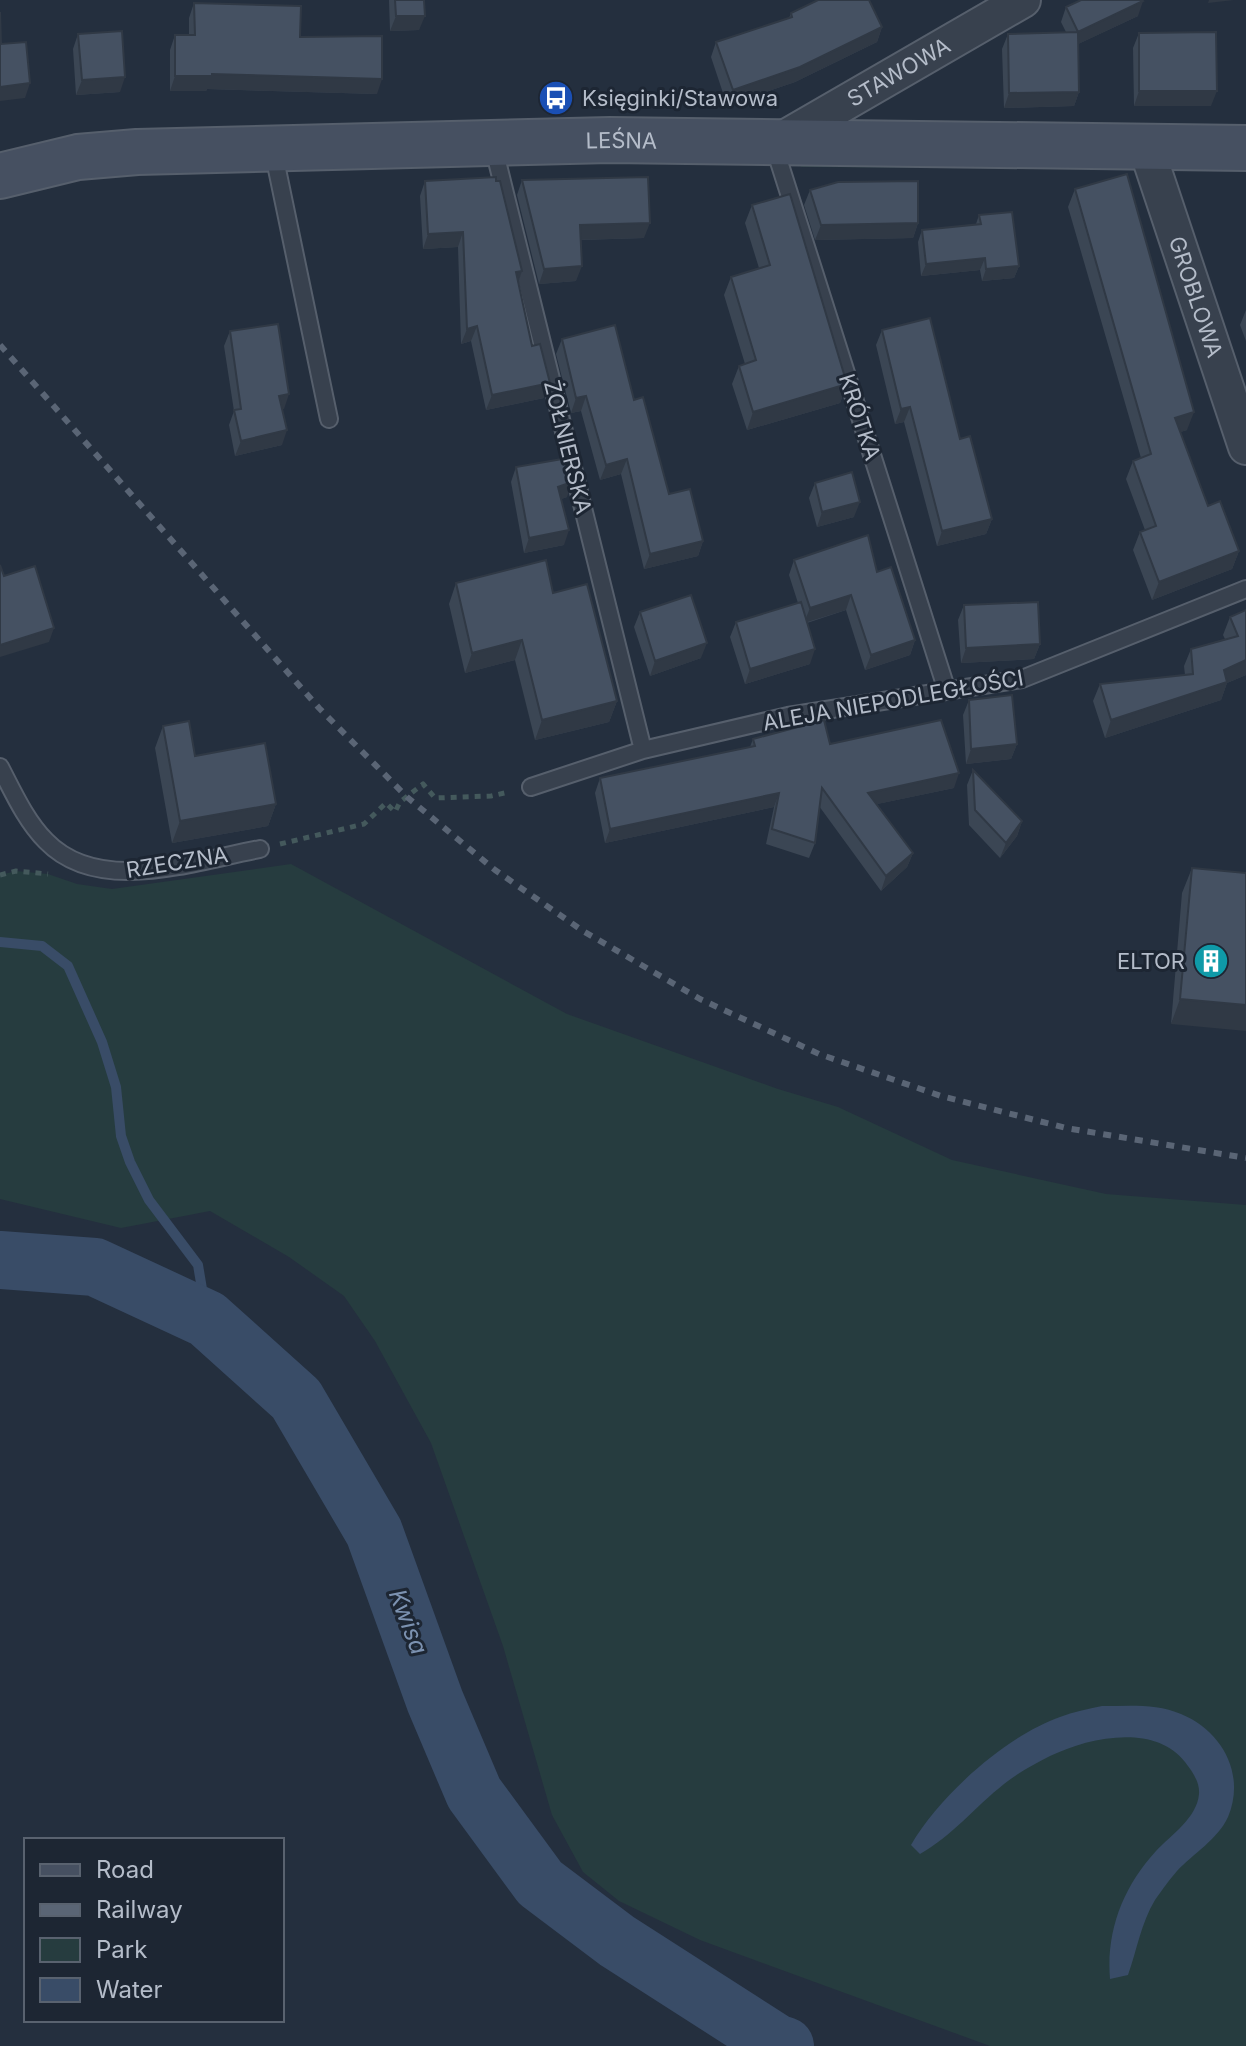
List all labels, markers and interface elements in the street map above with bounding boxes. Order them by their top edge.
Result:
street label: STAWOWA [843,32,955,112]
bus stop icon: Księginki/Stawowa [537,79,575,117]
place label: Księginki/Stawowa [582,85,778,111]
street label: LEŚNA [585,127,657,154]
street label: GROBLOWA [1164,233,1228,361]
street label: KRÓTKA [834,371,886,463]
street label: ŻOŁNIERSKA [539,377,597,517]
street label: ALEJA NIEPODLEGŁOŚCI [761,664,1025,736]
street label: RZECZNA [124,841,230,883]
building icon: ELTOR [1192,942,1230,980]
place label: ELTOR [1117,948,1185,974]
water label: Kwisa [383,1585,434,1659]
legend [24,1838,284,2022]
text: Road [96,1855,154,1884]
text: Railway [96,1895,183,1924]
text: Park [96,1935,147,1964]
text: Water [96,1975,163,2004]

